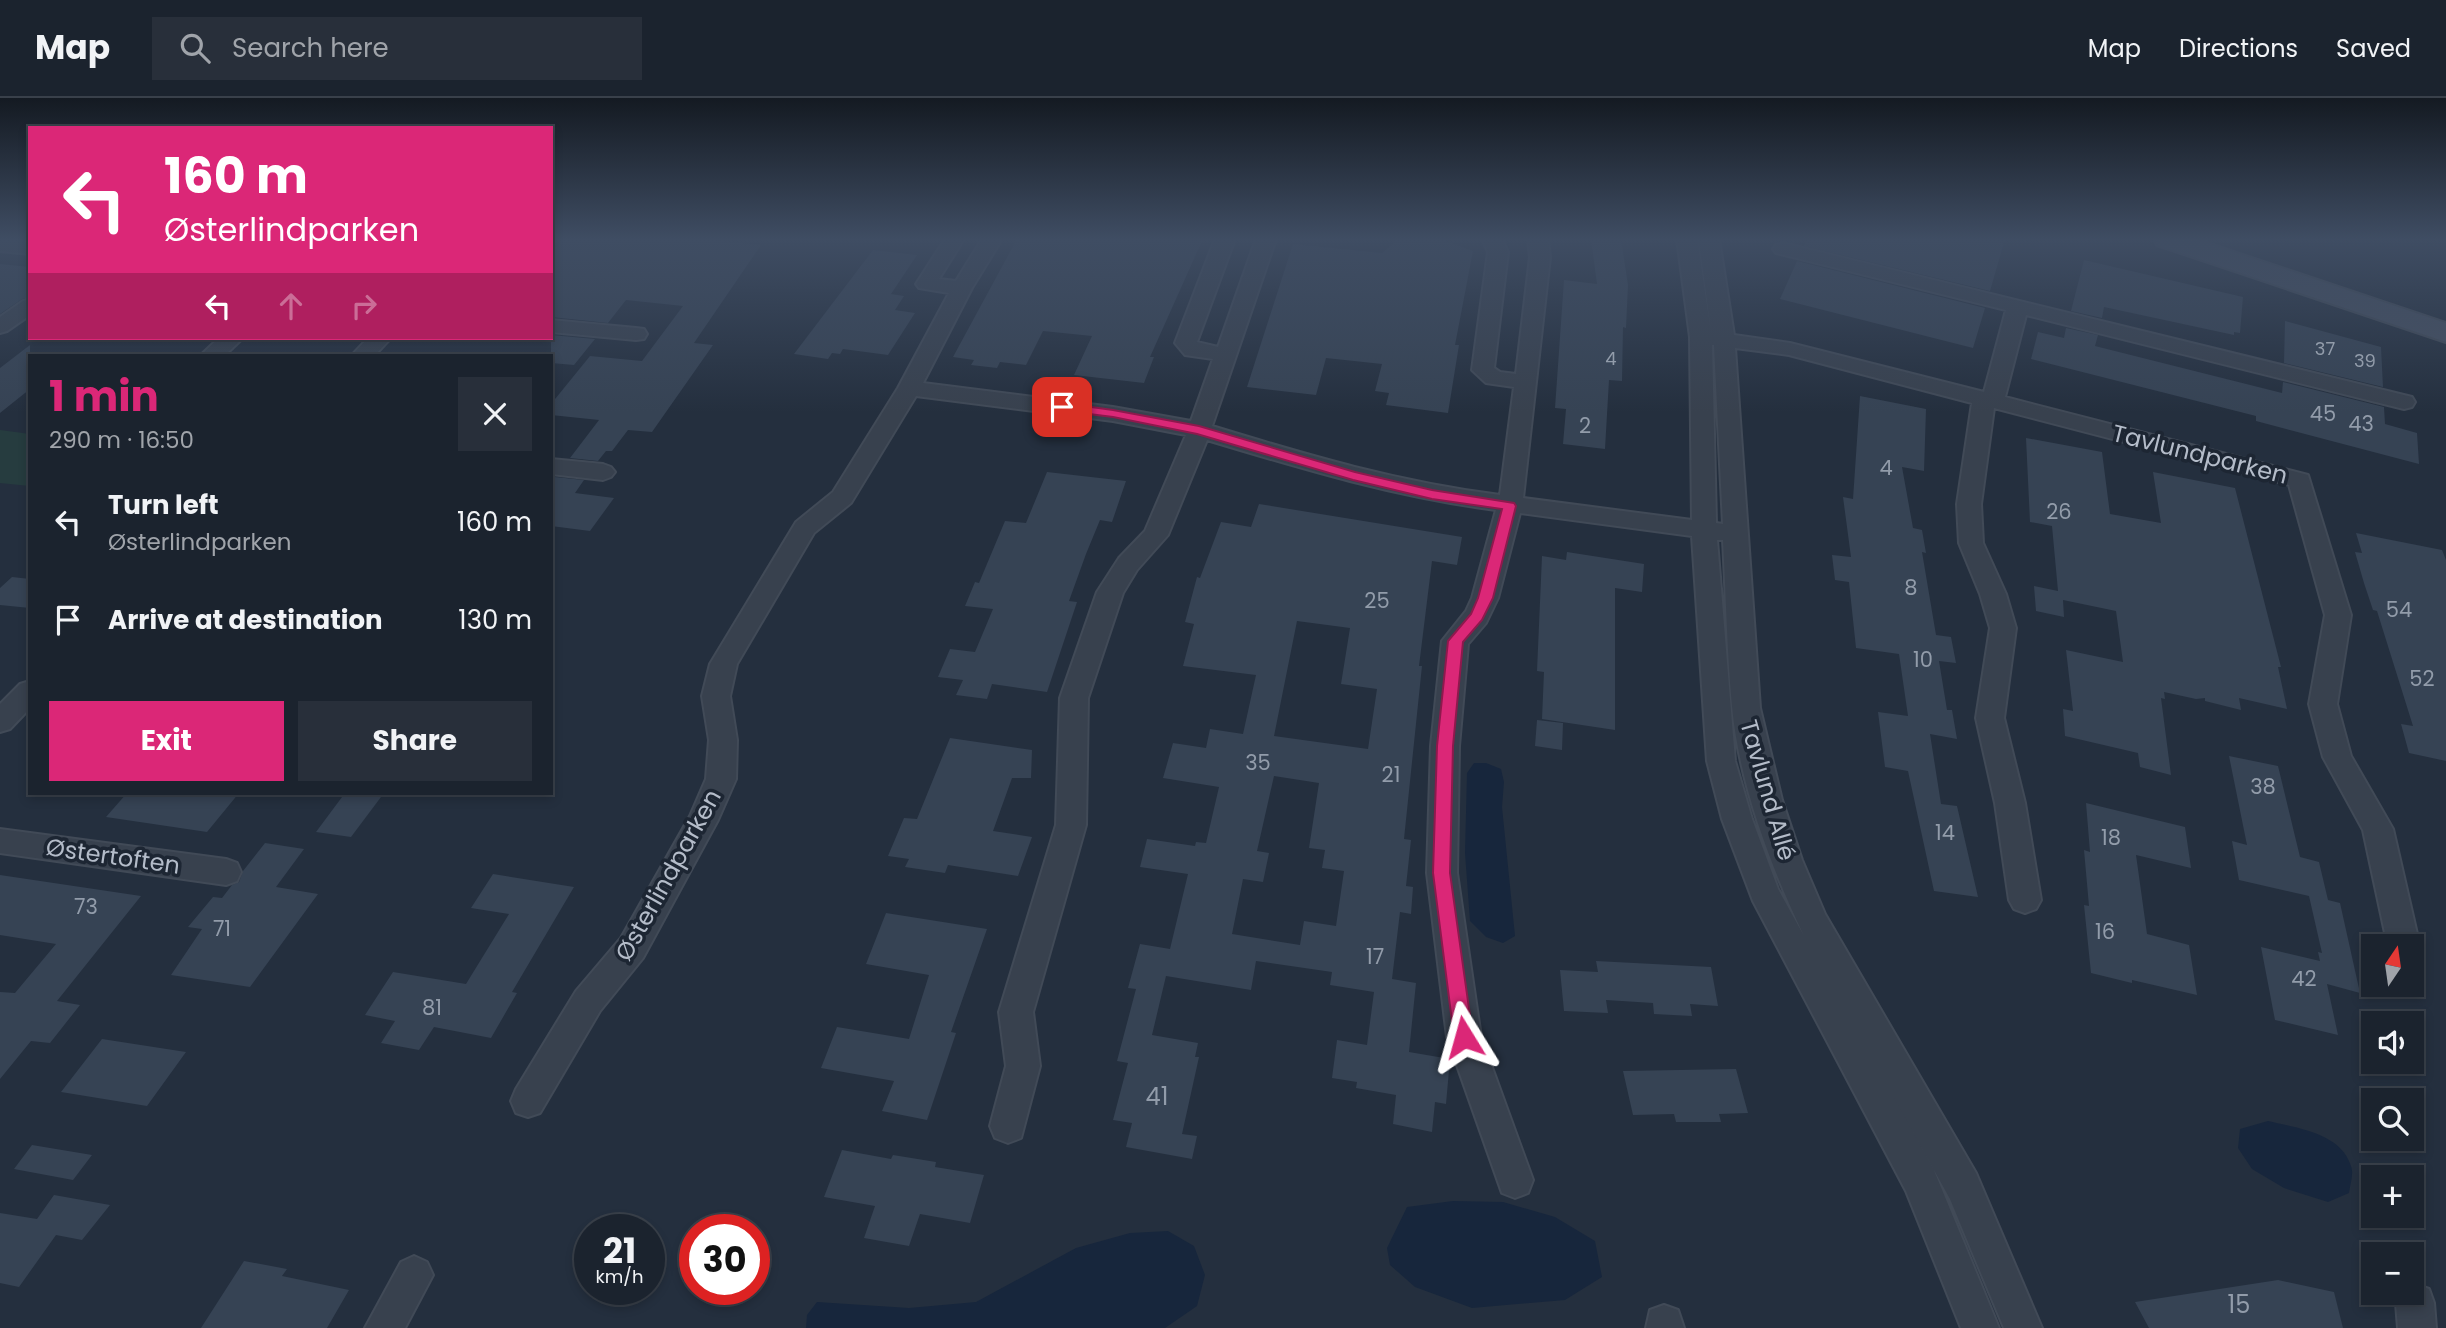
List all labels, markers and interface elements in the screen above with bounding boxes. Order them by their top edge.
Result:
search box [152,17,642,80]
text: Map [35,24,110,71]
icon: search [176,29,214,67]
text: Search here [232,30,389,66]
text: Map [2088,32,2141,65]
text: Directions [2179,32,2298,65]
text: Saved [2336,32,2411,65]
text: 160 m [164,142,308,210]
icon: left [49,154,140,245]
text: Østerlindparken [164,207,419,252]
icon: left [199,287,237,325]
icon: ahead [272,287,310,325]
icon: right [345,287,383,325]
house number: 37 [2315,336,2335,361]
house number: 4 [1605,346,1617,371]
house number: 39 [2354,348,2376,373]
text: 1 min [49,367,159,426]
button: close [458,377,532,451]
pin [1032,377,1092,437]
icon: arrive [1043,388,1081,426]
house number: 45 [2310,399,2336,428]
house number: 43 [2348,409,2374,438]
house number: 2 [1579,411,1591,440]
street label: Tavlundparken [2109,416,2291,492]
text: 290 m · 16:50 [49,424,194,456]
house number: 4 [1879,453,1893,482]
text: Turn left [108,487,219,523]
house number: 26 [2046,497,2072,526]
icon: left [49,503,87,541]
text: 160 m [457,504,532,540]
text: Østerlindparken [108,526,291,558]
house number: 8 [1904,573,1918,602]
house number: 25 [1364,586,1390,615]
house number: 54 [2386,595,2412,624]
icon: arrive [49,601,87,639]
text: Arrive at destination [108,602,383,638]
text: 130 m [458,602,532,638]
house number: 10 [1913,645,1933,674]
house number: 52 [2409,664,2435,693]
button: Exit [49,701,284,781]
button: Share [298,701,532,781]
street label: Tavlund Allé [1732,716,1804,864]
house number: 35 [1245,748,1271,777]
house number: 21 [1382,760,1400,789]
house number: 38 [2250,772,2276,801]
street label: Østerlindparken [607,783,729,967]
house number: 14 [1935,818,1955,847]
house number: 18 [2101,823,2121,852]
street label: Østertoften [44,830,182,882]
house number: 73 [74,892,98,921]
house number: 71 [213,914,231,943]
house number: 16 [2095,917,2115,946]
north arrow [2361,934,2424,998]
map controls [2361,934,2424,1305]
house number: 17 [1366,942,1384,971]
house number: 42 [2291,964,2317,993]
house number: 81 [422,993,442,1022]
position arrow [1427,1000,1501,1074]
button: sound [2361,1011,2424,1074]
house number: 41 [1146,1080,1168,1113]
button: search [2361,1088,2424,1151]
button: + [2361,1165,2424,1228]
speed limit sign: 30 [679,1214,770,1305]
text: 21 [603,1226,636,1275]
button: − [2361,1242,2424,1305]
text: km/h [596,1264,643,1289]
house number: 15 [2228,1288,2250,1321]

